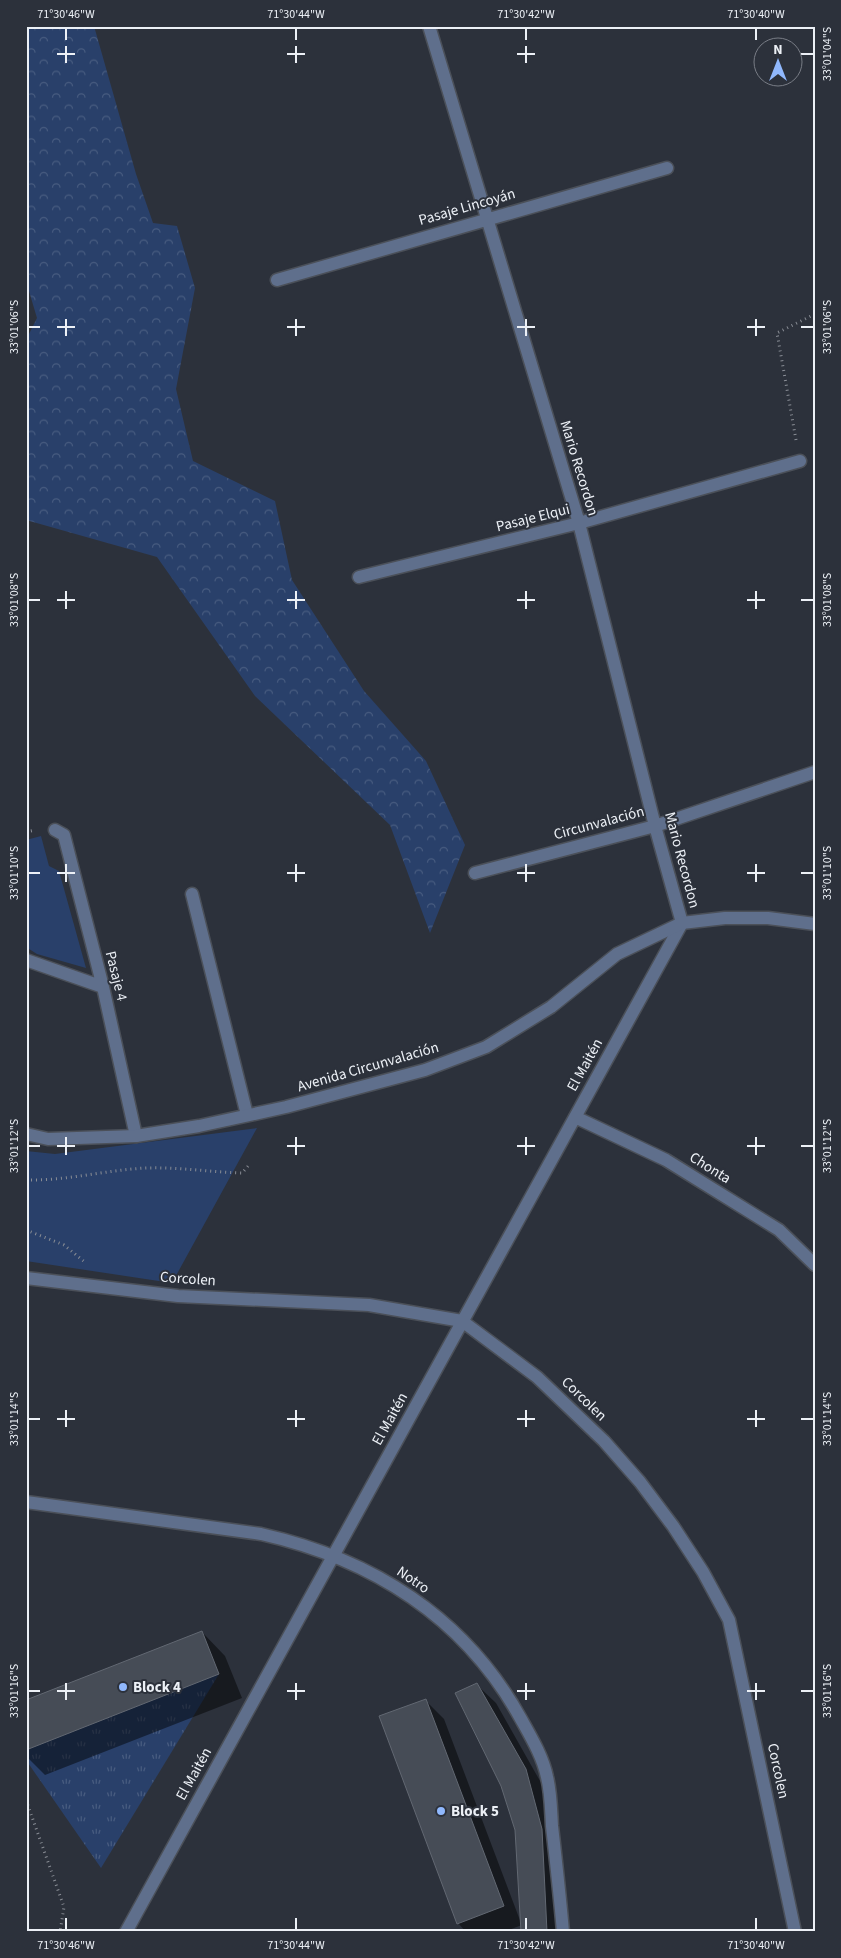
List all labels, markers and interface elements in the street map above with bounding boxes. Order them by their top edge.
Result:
text: 71°30'46"W [37,6,95,23]
text: 71°30'44"W [267,6,325,23]
text: 71°30'42"W [497,6,555,23]
text: 71°30'40"W [727,6,785,23]
text: 33°01'04"S [819,27,836,81]
north arrow [754,38,804,88]
text: N [773,40,783,60]
street label: Pasaje Lincoyán [416,183,518,231]
text: 33°01'06"S [6,300,23,354]
text: 33°01'06"S [819,300,836,354]
street label: Mario Recordon [555,418,603,518]
street label: Pasaje Elqui [494,499,572,537]
text: 33°01'08"S [6,573,23,627]
text: 33°01'08"S [819,573,836,627]
street label: Circunvalación [551,801,647,845]
street label: Mario Recordon [659,810,705,910]
text: 33°01'10"S [6,846,23,900]
text: 33°01'10"S [819,846,836,900]
street label: Pasaje 4 [100,949,132,1004]
street label: El Maitén [562,1035,608,1095]
street label: Avenida Circunvalación [295,1037,441,1097]
text: 33°01'12"S [6,1119,23,1173]
text: 33°01'12"S [819,1119,836,1173]
street label: Chonta [685,1147,735,1189]
street label: Corcolen [159,1267,217,1291]
street label: Corcolen [557,1372,611,1426]
street label: El Maitén [367,1389,413,1449]
text: 33°01'14"S [6,1392,23,1446]
text: 33°01'14"S [819,1392,836,1446]
street label: Notro [392,1561,434,1599]
text: 33°01'16"S [6,1664,23,1718]
text: 33°01'16"S [819,1664,836,1718]
place label: Block 4 [133,1677,181,1698]
marker: Block 4 [117,1681,129,1693]
street label: Corcolen [762,1741,794,1801]
street label: El Maitén [171,1744,217,1804]
place label: Block 5 [451,1801,499,1822]
marker: Block 5 [435,1805,447,1817]
text: 71°30'46"W [37,1937,95,1954]
text: 71°30'44"W [267,1937,325,1954]
text: 71°30'42"W [497,1937,555,1954]
text: 71°30'40"W [727,1937,785,1954]

